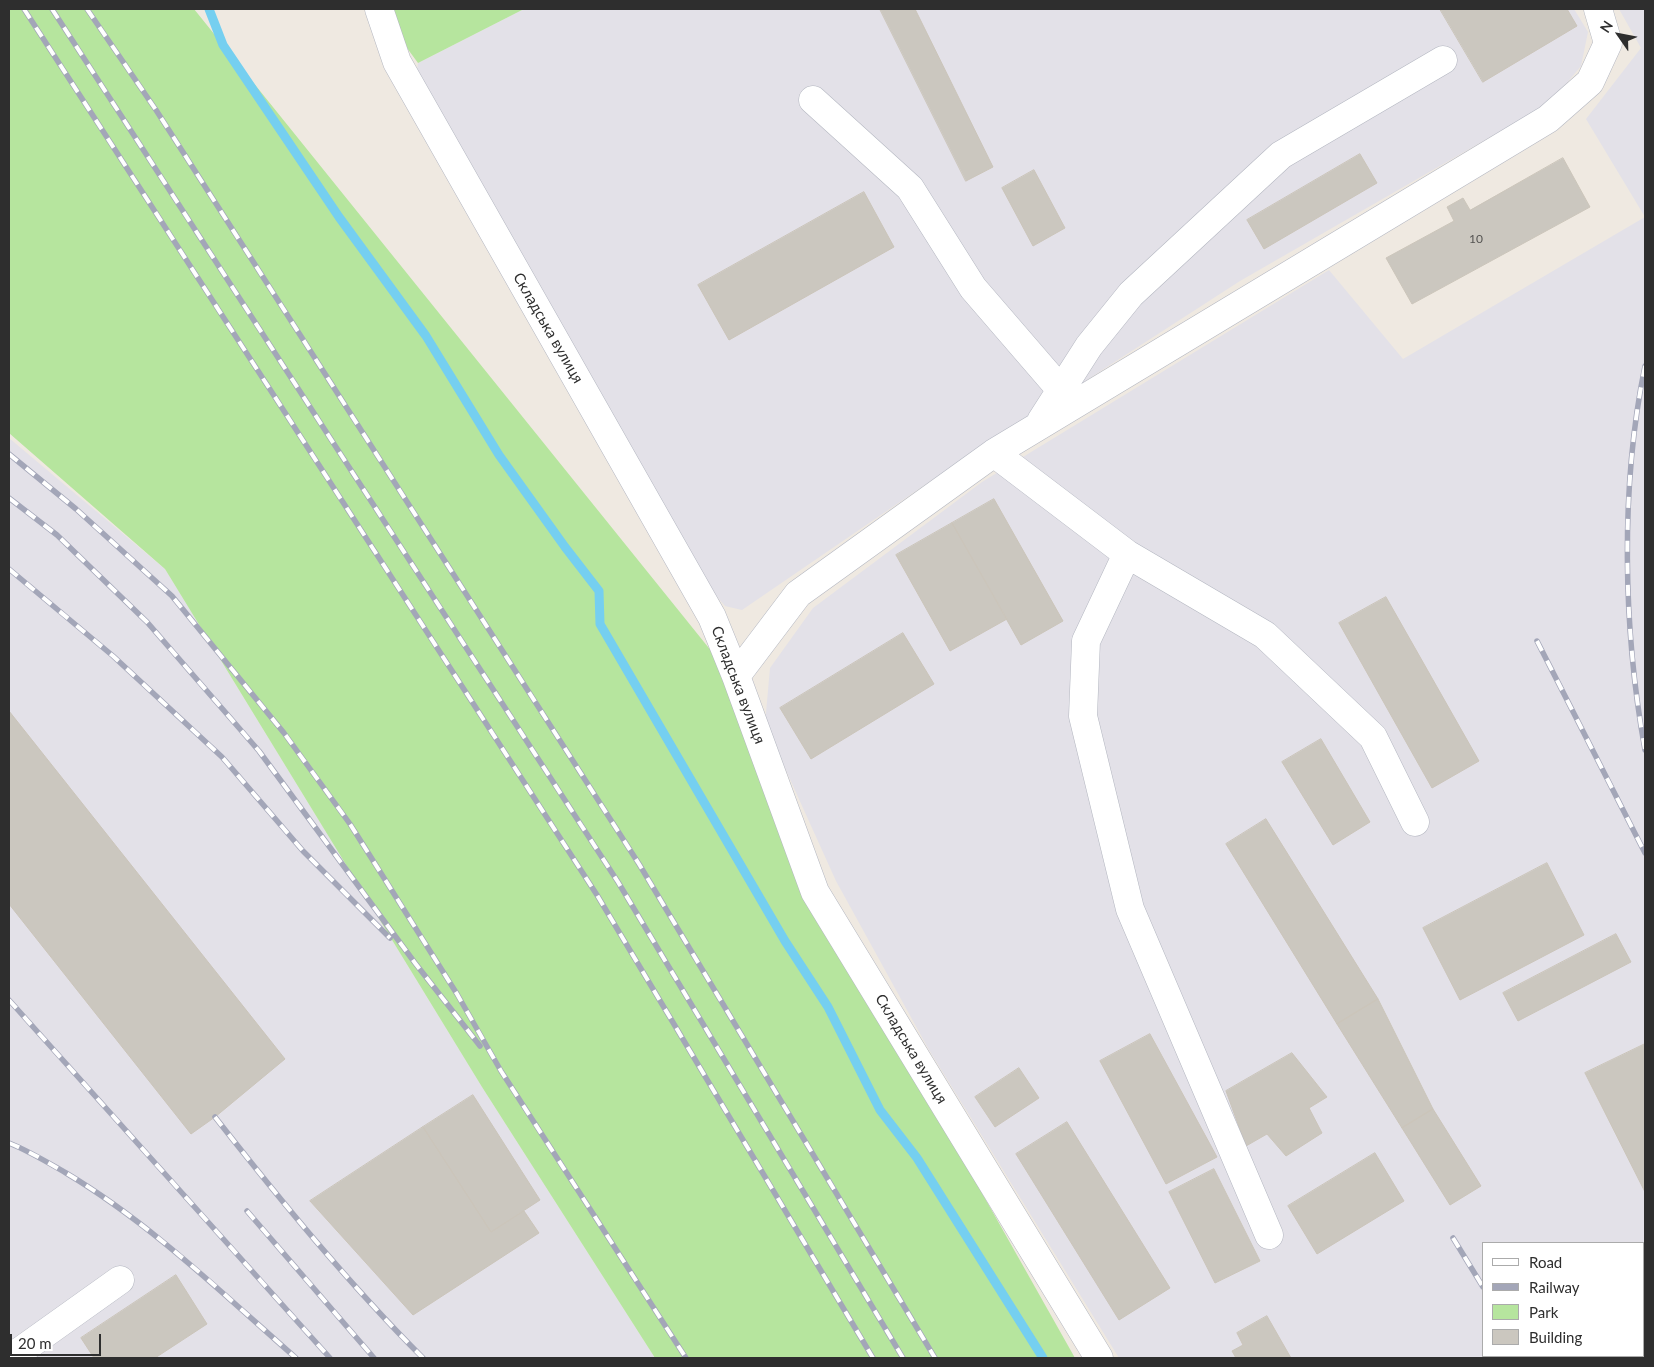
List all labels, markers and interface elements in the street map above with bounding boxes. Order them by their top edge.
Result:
north arrow [1594,10,1644,60]
text: N [1596,17,1616,36]
house number: 10 [1469,232,1483,246]
street label: Складська вулиця [509,270,587,386]
street label: Складська вулиця [707,624,769,746]
street label: Складська вулиця [871,991,951,1107]
legend [1482,1242,1644,1357]
text: Road [1529,1253,1562,1271]
text: Railway [1529,1278,1580,1296]
text: Park [1529,1303,1558,1321]
scale bar [12,1324,104,1356]
text: Building [1529,1328,1582,1346]
text: 20 m [18,1334,52,1352]

